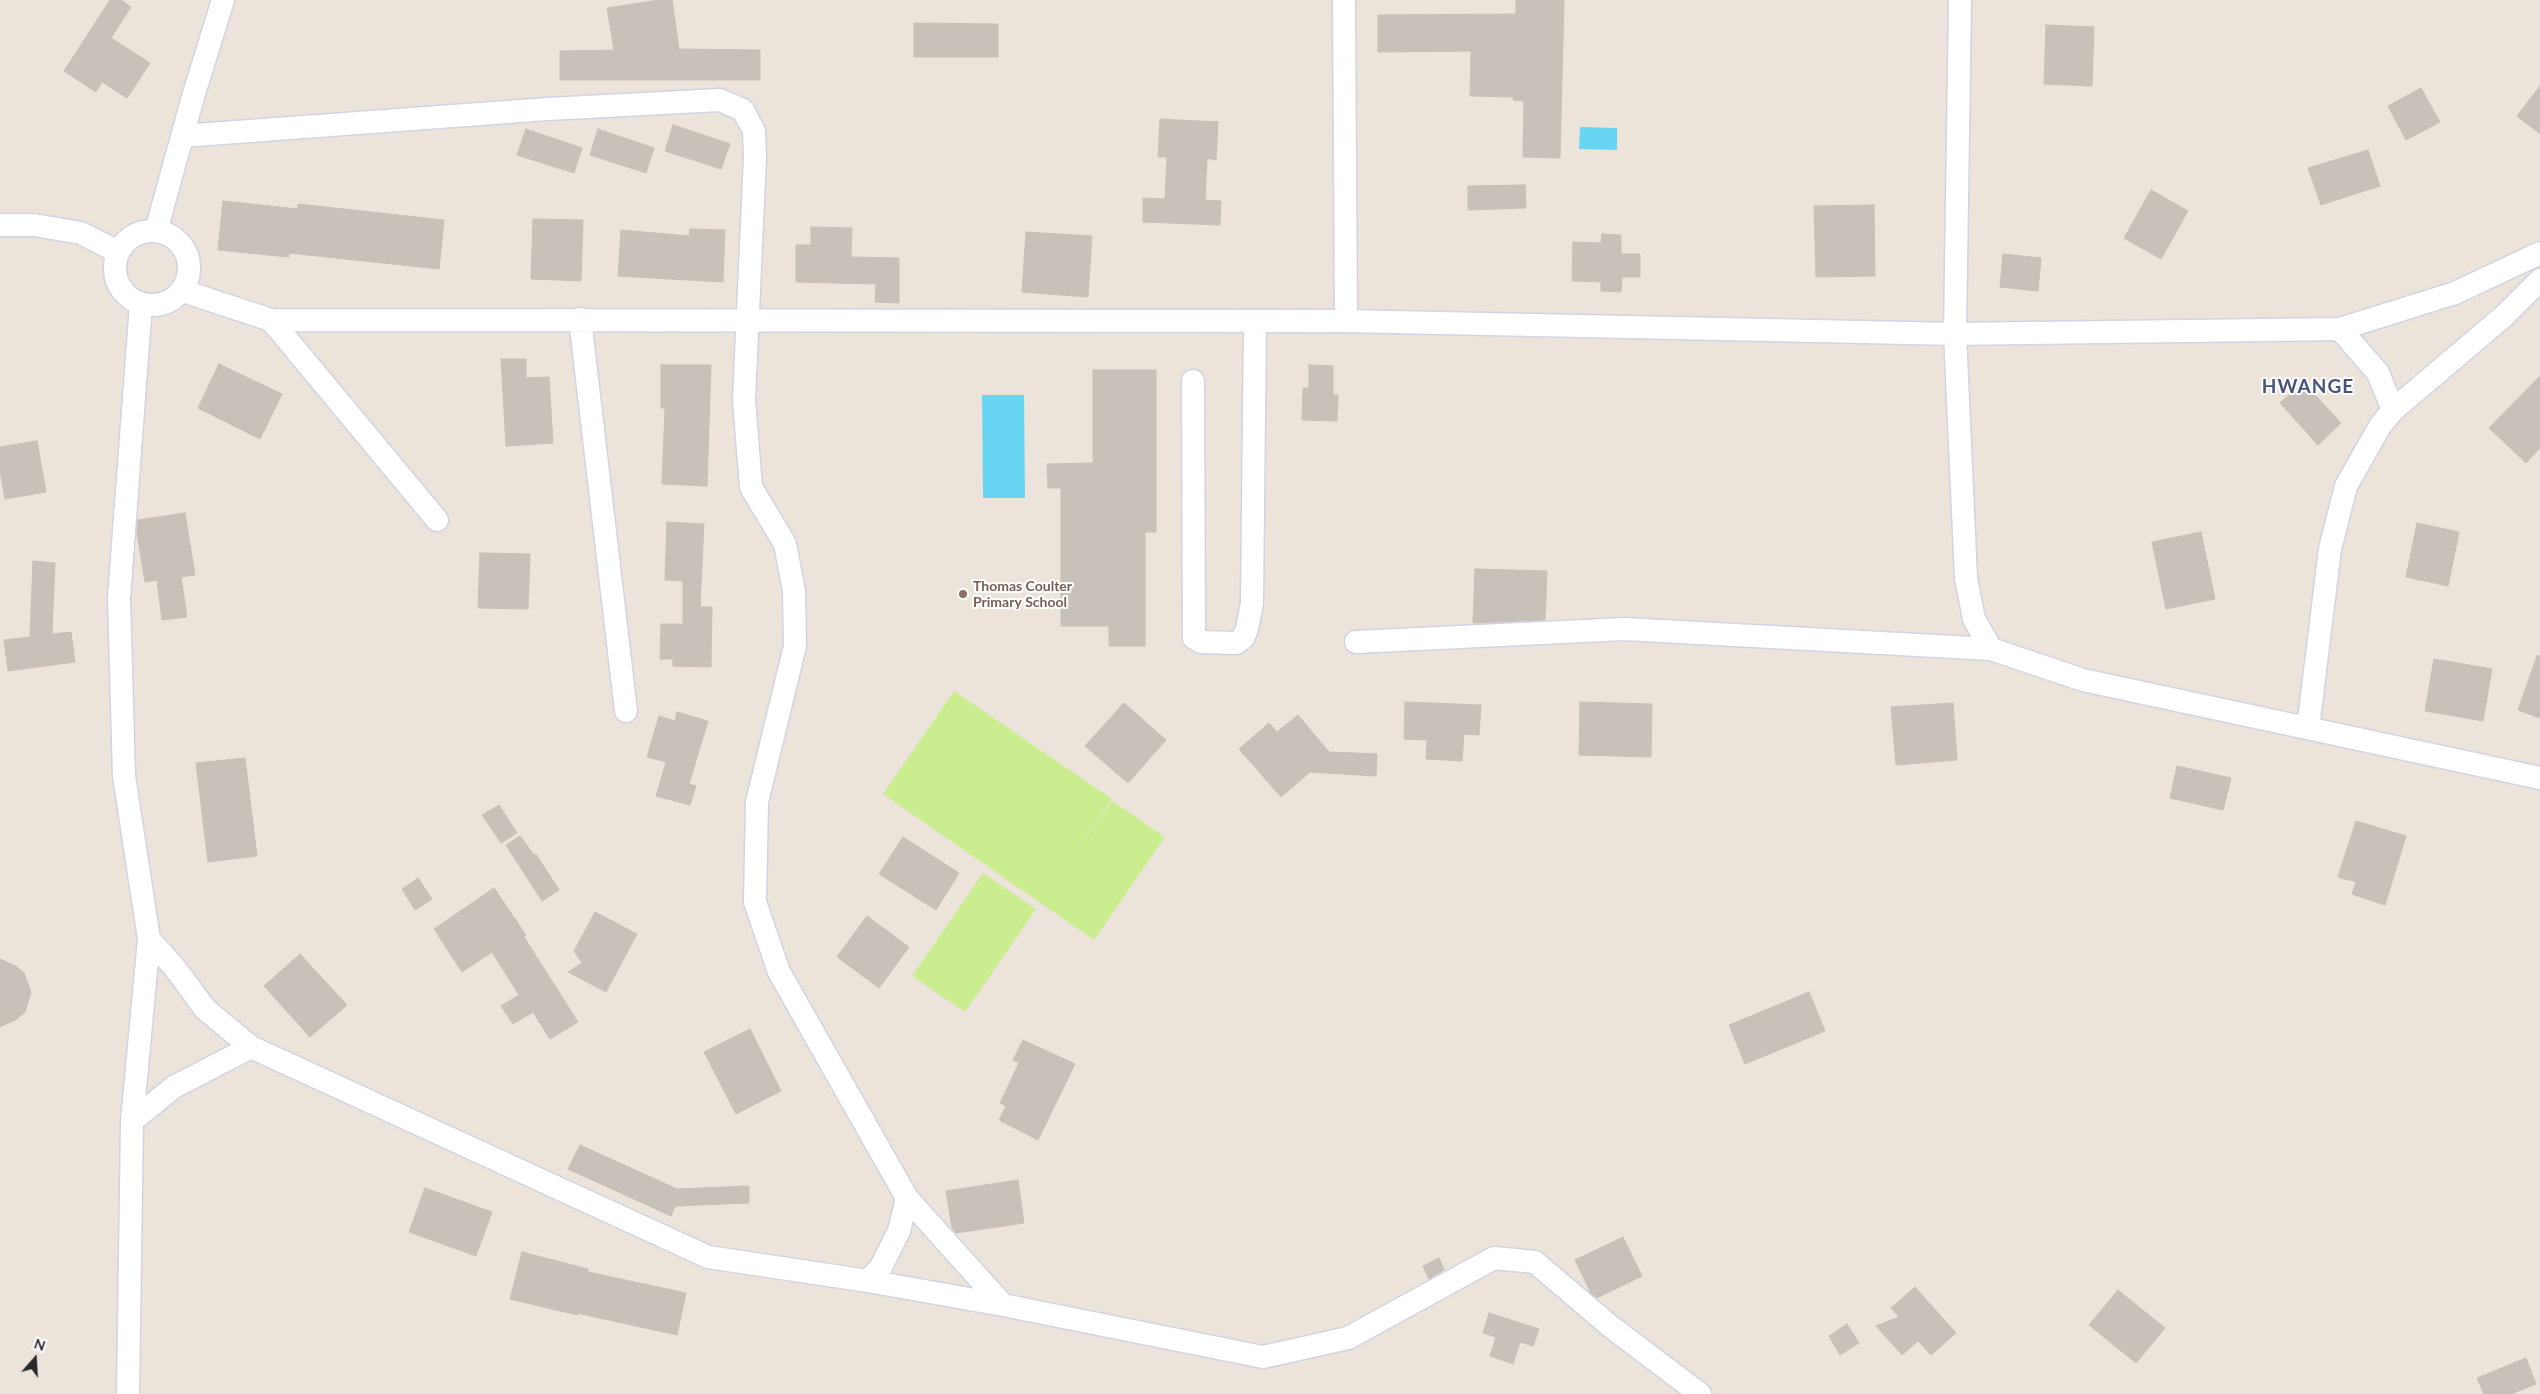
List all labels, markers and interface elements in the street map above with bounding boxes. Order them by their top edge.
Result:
district label: HWANGE [2261,376,2355,398]
place label: Thomas Coulter Primary School [973,578,1072,610]
marker: Thomas Coulter Primary School [957,588,969,600]
north arrow [10,1334,60,1384]
text: N [32,1335,48,1354]

